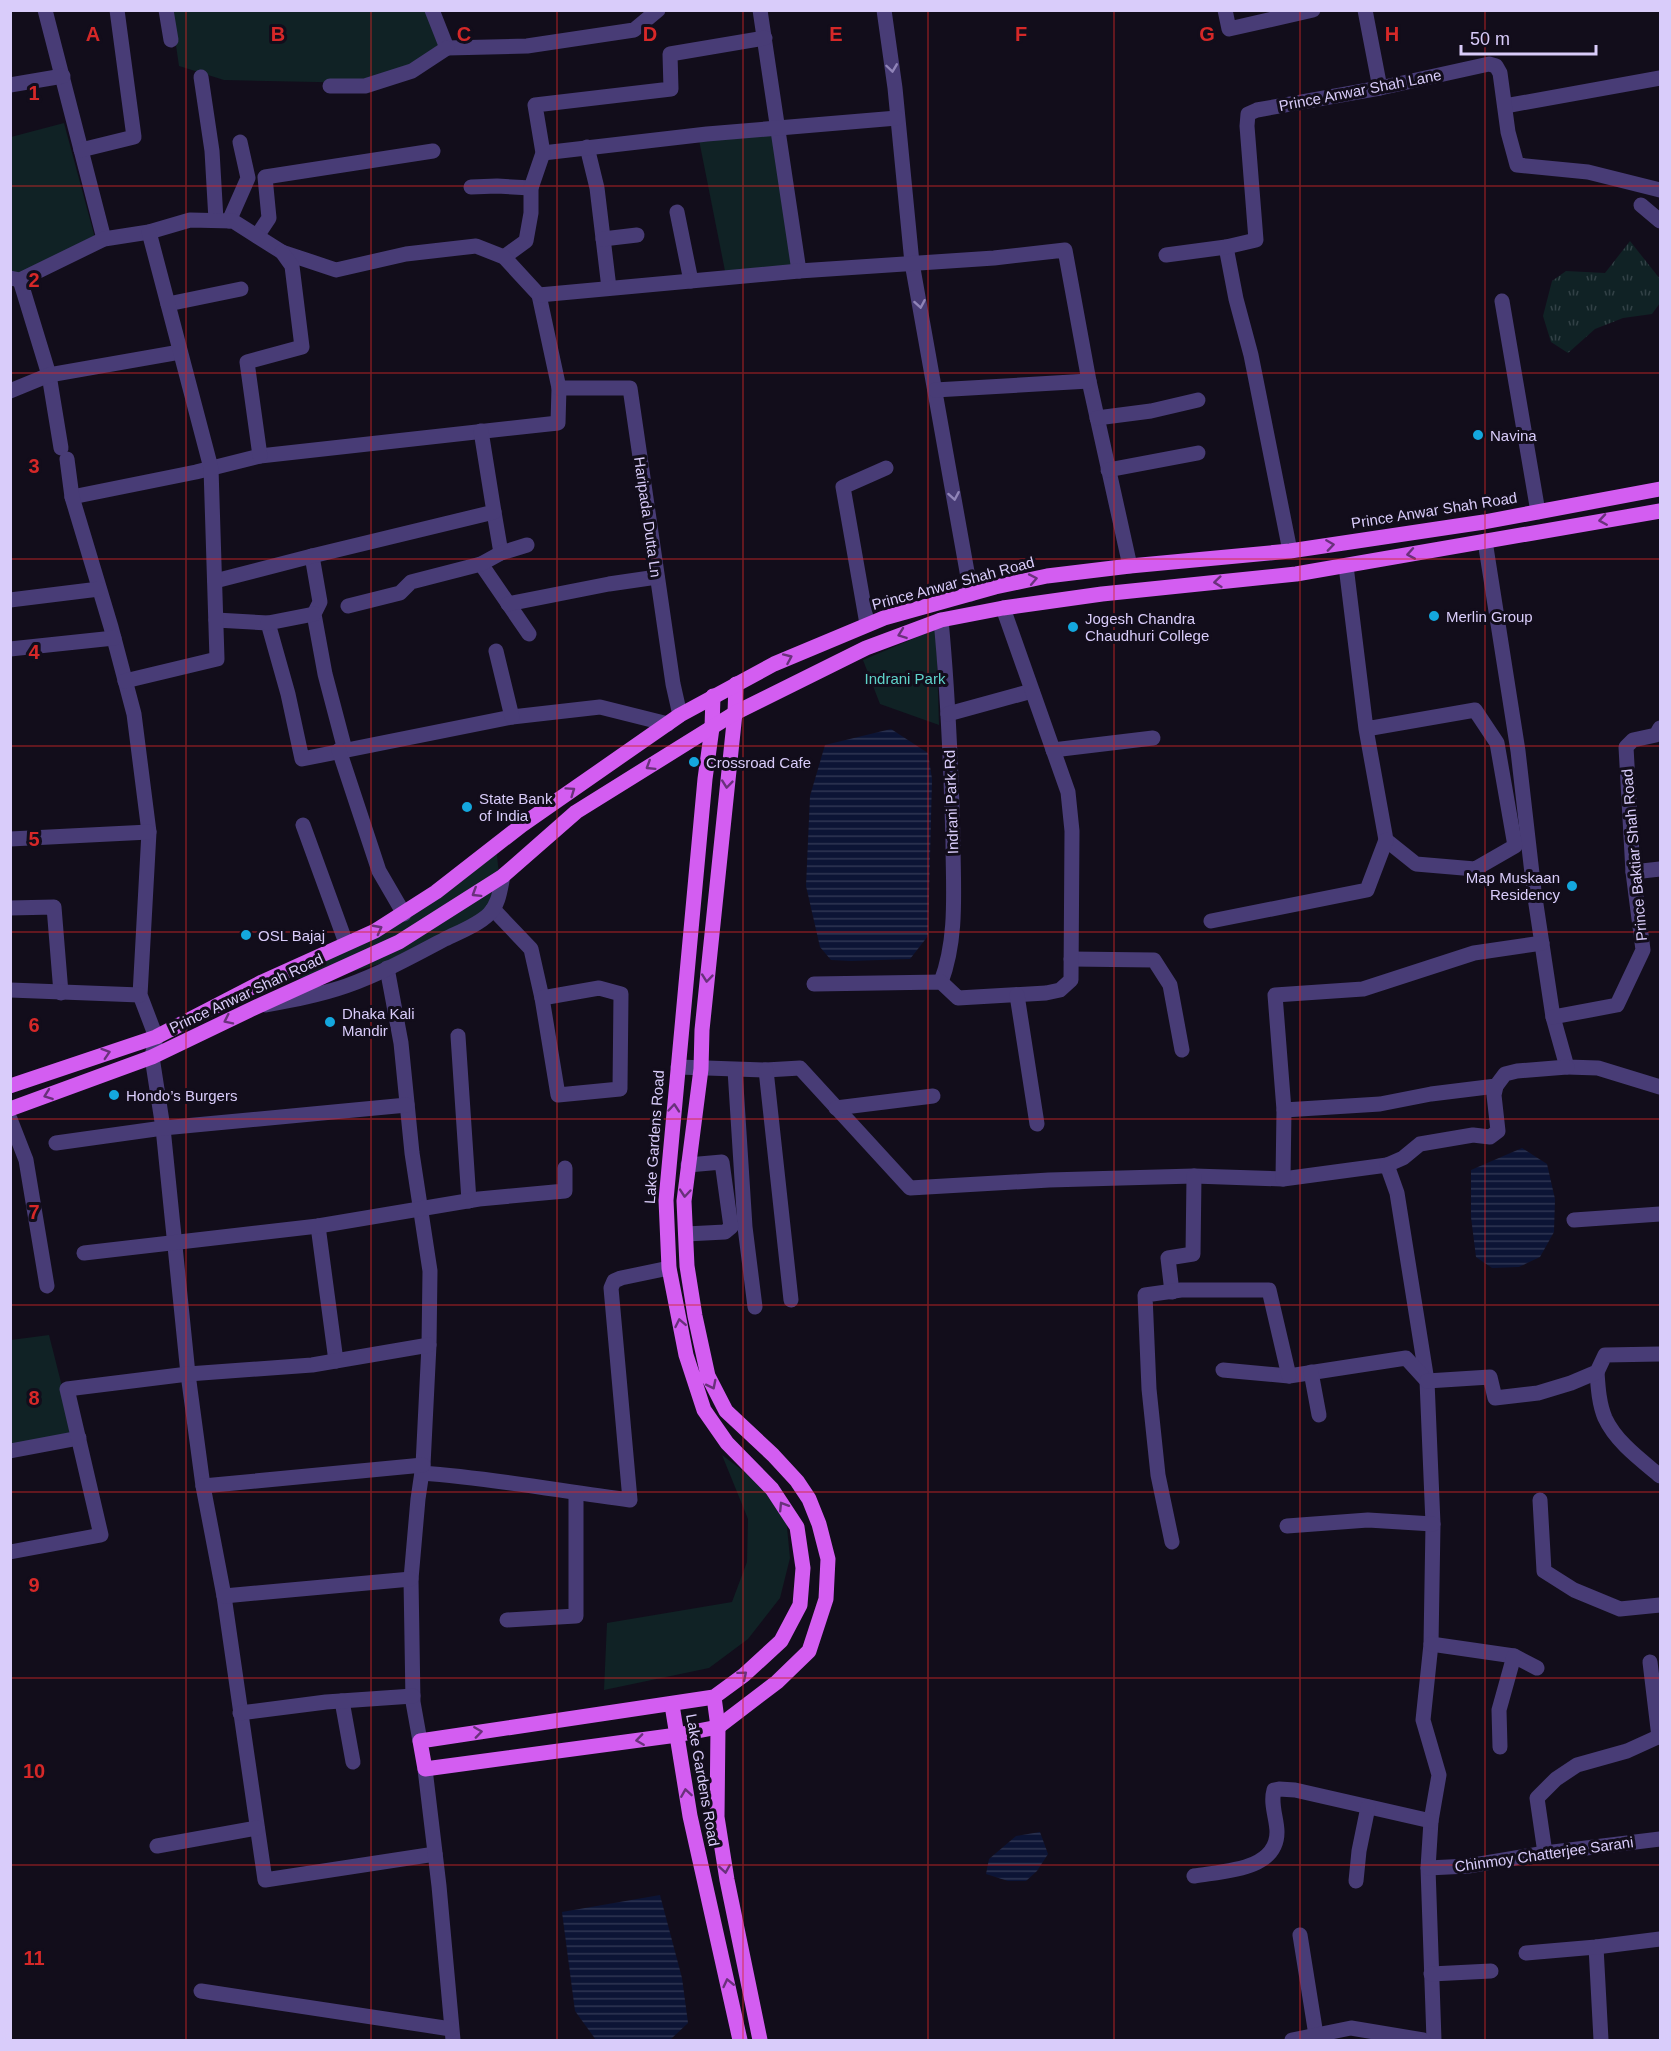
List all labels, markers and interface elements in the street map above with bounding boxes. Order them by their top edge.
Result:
scale bar [1461,18,1596,56]
text: A [86,23,100,45]
text: B [271,23,285,45]
text: C [457,23,471,45]
text: D [643,23,657,45]
text: E [829,23,843,45]
text: F [1015,23,1027,45]
text: G [1199,23,1215,45]
text: H [1385,23,1399,45]
text: 50 m [1470,29,1510,49]
one-way arrow [886,64,898,73]
street label: Prince Anwar Shah Lane [1277,66,1443,114]
text: 1 [28,82,40,104]
text: 2 [28,269,40,291]
one-way arrow [913,298,926,308]
place label: Navina [1490,427,1537,444]
marker: Navina [1471,428,1485,442]
text: 3 [28,455,40,477]
street label: Haripada Dutta Ln [631,456,665,578]
street label: Prince Anwar Shah Road [1350,488,1518,532]
one-way arrow [947,490,960,500]
one-way arrow [1598,513,1608,526]
one-way arrow [1326,539,1335,551]
one-way arrow [1406,547,1416,560]
street label: Prince Anwar Shah Road [870,553,1036,613]
one-way arrow [1027,573,1037,586]
one-way arrow [1213,575,1223,588]
place label: Merlin Group [1446,608,1533,625]
marker: Merlin Group [1427,609,1441,623]
place label: Jogesh Chandra Chaudhuri College [1085,610,1209,644]
marker: Jogesh Chandra Chaudhuri College [1066,620,1080,634]
one-way arrow [897,627,908,640]
text: 4 [28,641,40,663]
one-way arrow [781,653,792,665]
park label: Indrani Park [865,670,946,687]
street label: Indrani Park Rd [941,750,961,854]
place label: Crossroad Cafe [706,754,811,771]
marker: Crossroad Cafe [687,755,701,769]
one-way arrow [646,759,656,771]
street label: Prince Baktiar Shah Road [1618,768,1650,942]
one-way arrow [722,780,734,789]
one-way arrow [564,787,575,798]
place label: State Bank of India [479,790,553,824]
marker: State Bank of India [460,800,474,814]
text: 5 [28,828,40,850]
place label: Map Muskaan Residency [1466,869,1560,903]
marker: Map Muskaan Residency [1565,879,1579,893]
one-way arrow [472,886,482,898]
one-way arrow [372,925,382,936]
place label: OSL Bajaj [258,927,325,944]
marker: OSL Bajaj [239,928,253,942]
street label: Prince Anwar Shah Road [166,950,326,1036]
one-way arrow [701,974,714,983]
place label: Dhaka Kali Mandir [342,1005,415,1039]
one-way arrow [224,1013,235,1025]
text: 6 [28,1014,40,1036]
marker: Dhaka Kali Mandir [323,1015,337,1029]
one-way arrow [100,1048,111,1061]
street label: Lake Gardens Road [641,1069,667,1205]
one-way arrow [44,1087,54,1100]
place label: Hondo’s Burgers [126,1087,237,1104]
marker: Hondo’s Burgers [107,1088,121,1102]
one-way arrow [667,1104,680,1113]
one-way arrow [679,1189,692,1198]
text: 7 [28,1201,40,1223]
one-way arrow [674,1318,687,1328]
one-way arrow [705,1379,716,1389]
text: 8 [28,1387,40,1409]
one-way arrow [779,1502,791,1512]
text: 9 [28,1574,40,1596]
one-way arrow [736,1671,747,1682]
street label: Lake Gardens Road [683,1712,723,1848]
one-way arrow [473,1727,483,1739]
one-way arrow [635,1733,644,1745]
text: 10 [23,1760,45,1782]
one-way arrow [681,1788,693,1798]
street label: Chinmoy Chatterjee Sarani [1454,1833,1634,1875]
one-way arrow [719,1864,731,1873]
text: 11 [23,1947,45,1969]
one-way arrow [722,1979,735,1989]

